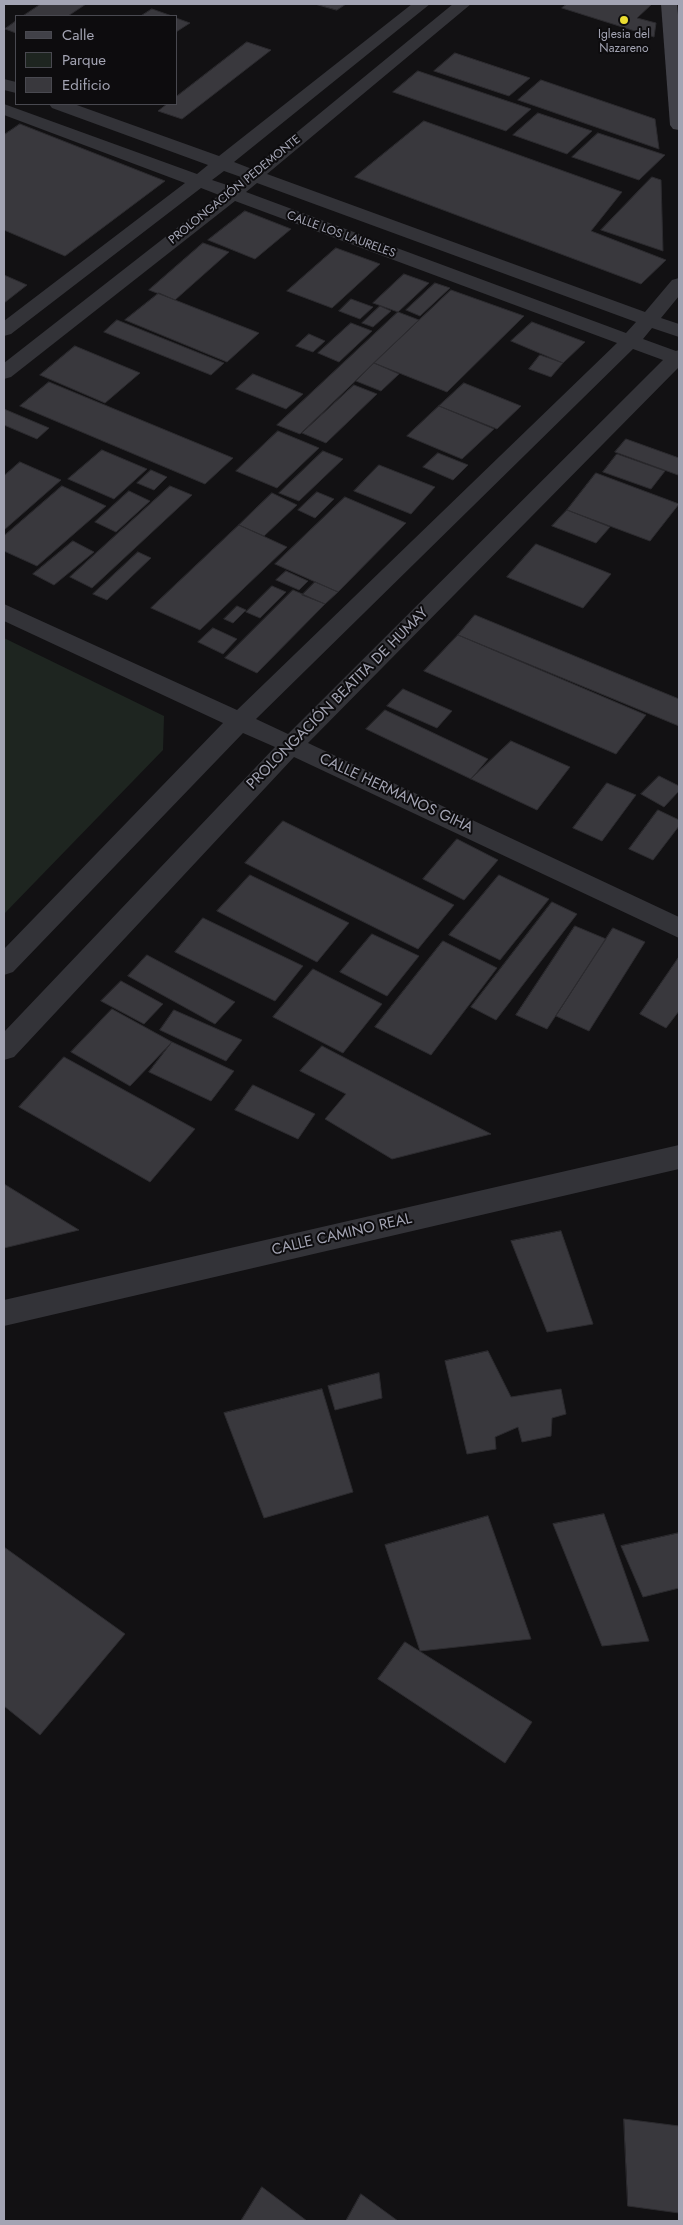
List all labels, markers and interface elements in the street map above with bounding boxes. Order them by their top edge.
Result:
marker: Iglesia del Nazareno [618,14,630,26]
legend [15,15,178,105]
text: Calle [62,24,94,46]
place label: Iglesia del Nazareno [598,28,650,56]
text: Parque [62,49,106,71]
text: Edificio [62,74,110,96]
street label: PROLONGACIÓN PEDEMONTE [166,132,304,248]
street label: CALLE LOS LAURELES [285,209,397,261]
street label: PROLONGACIÓN BEATITA DE HUMAY [244,605,432,793]
street label: CALLE HERMANOS GIHA [316,750,476,838]
street label: CALLE CAMINO REAL [270,1210,414,1260]

